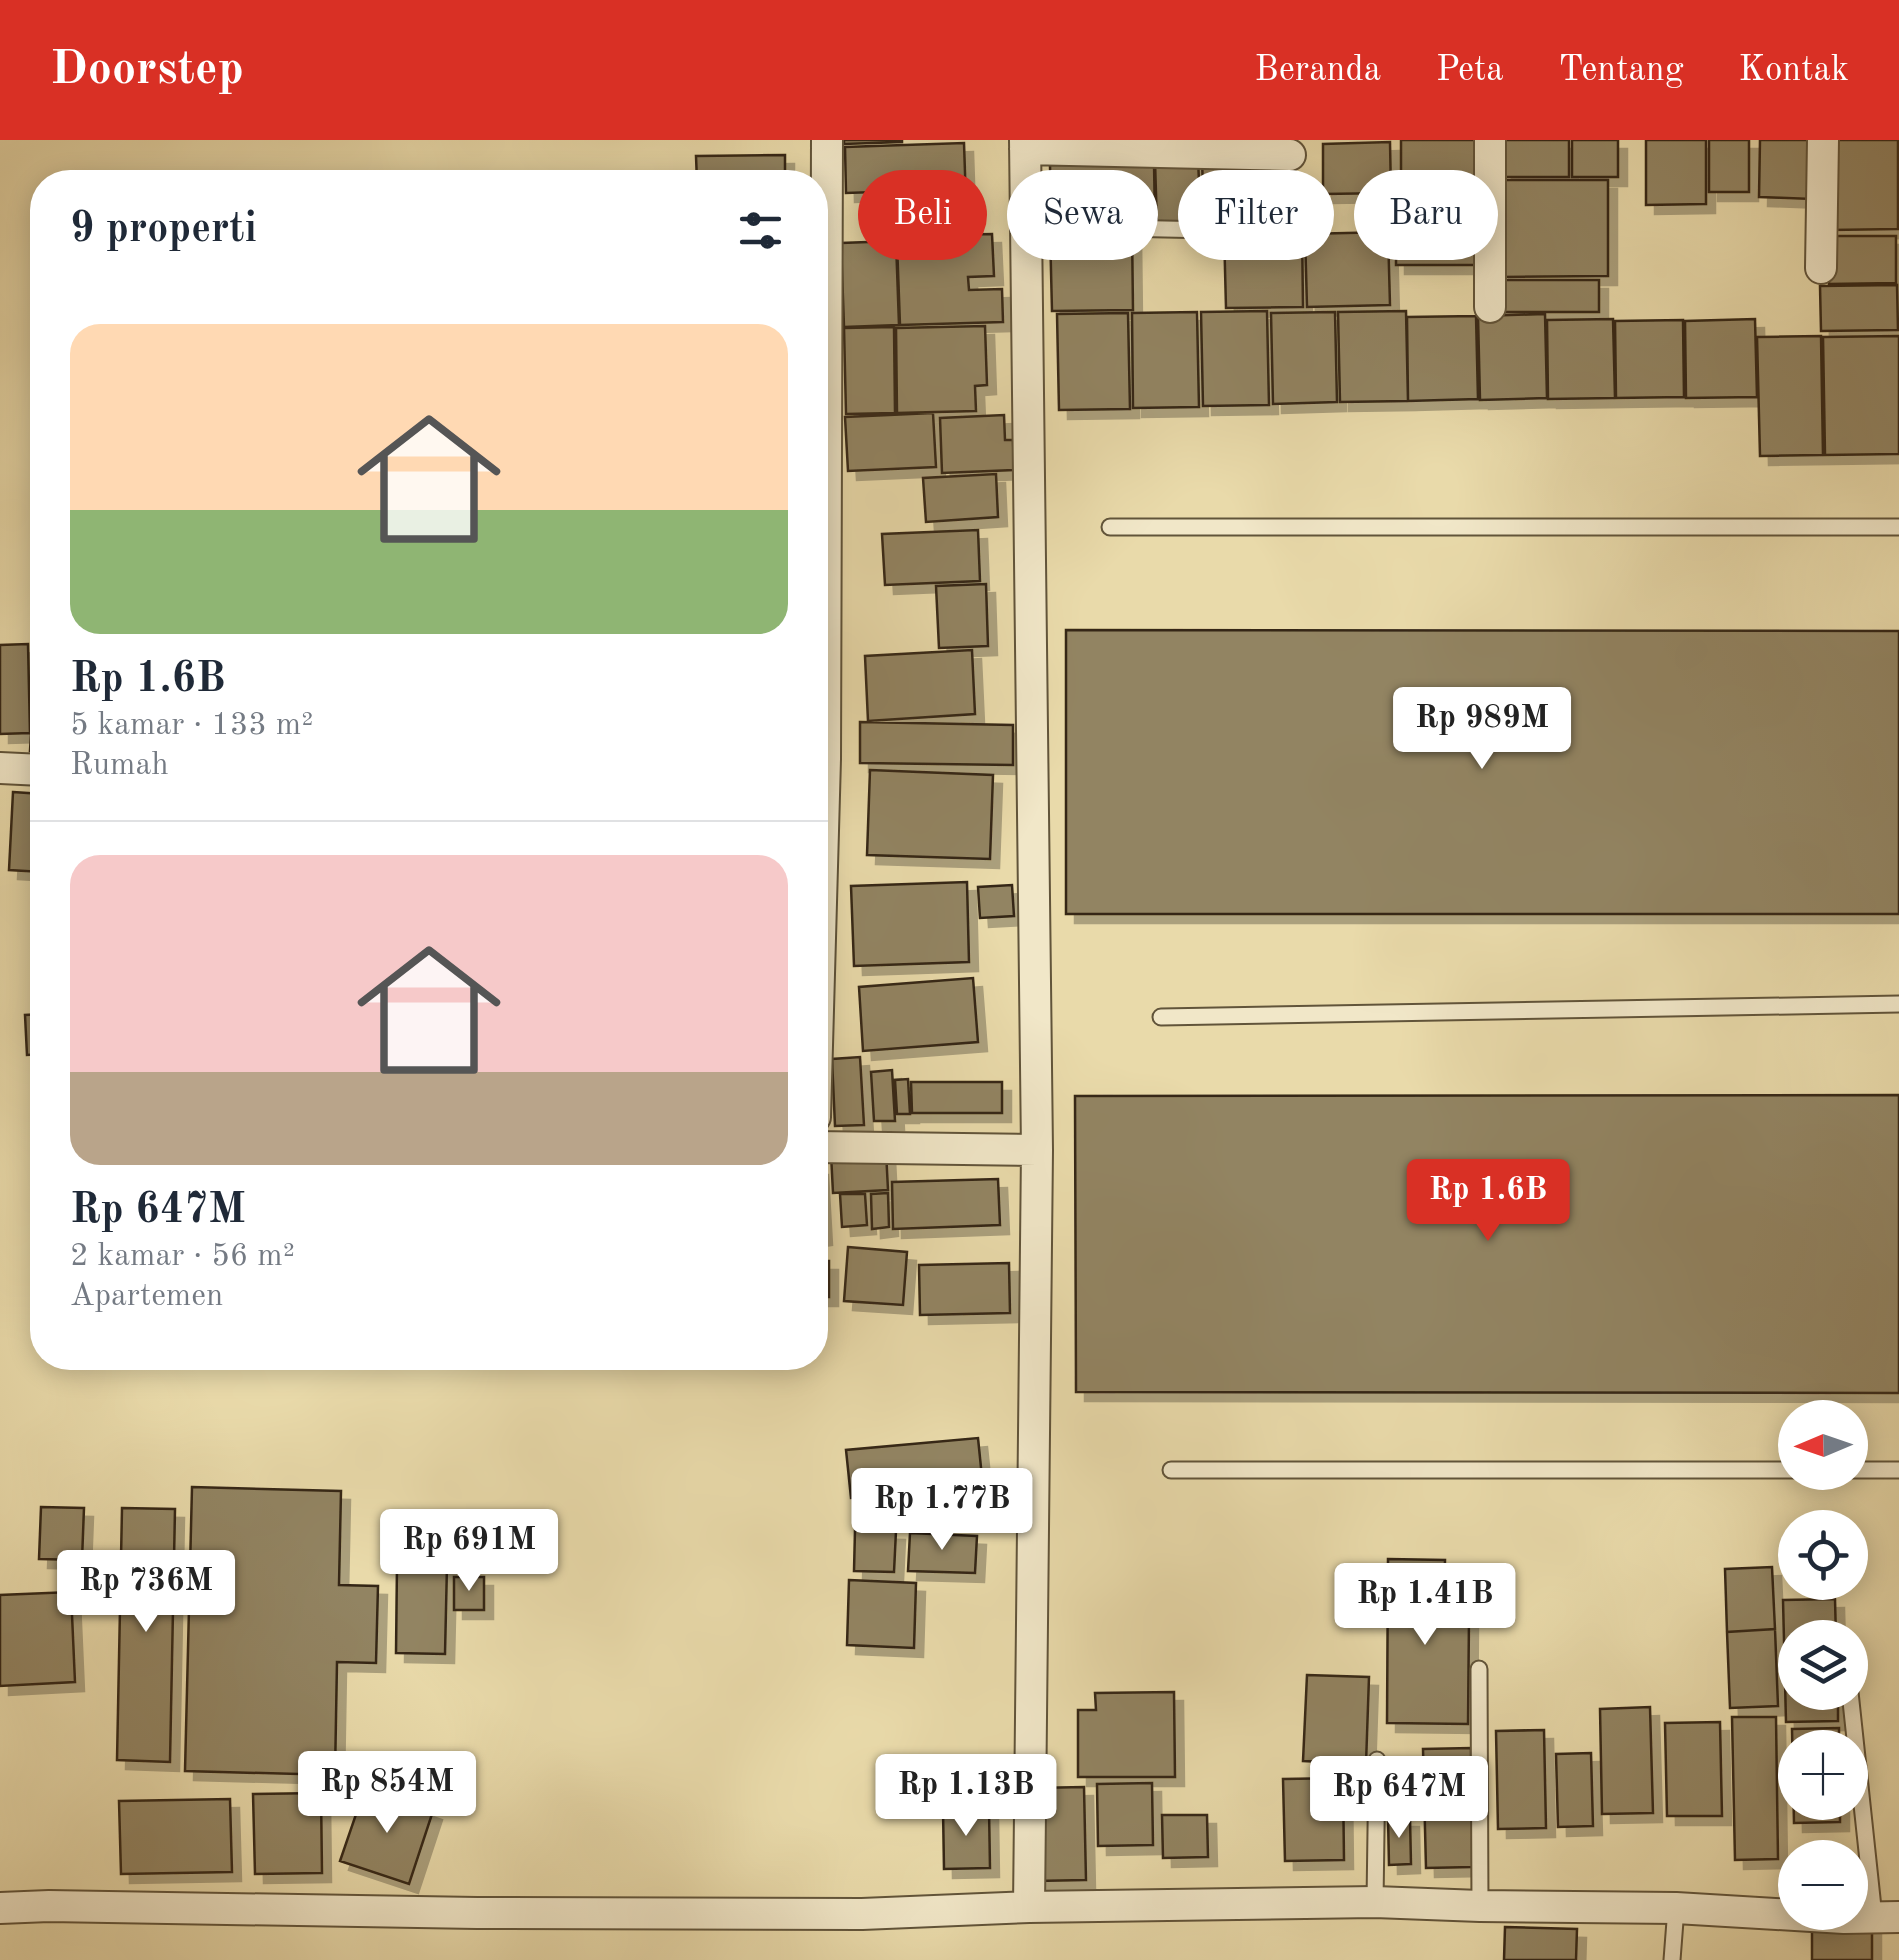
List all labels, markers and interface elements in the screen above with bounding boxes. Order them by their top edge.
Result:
text: Doorstep [50,46,244,94]
text: Beranda [1255,53,1381,88]
text: Peta [1436,53,1504,88]
text: Tentang [1559,53,1684,88]
text: Kontak [1739,53,1849,88]
chip: Beli [858,170,987,260]
chip: Sewa [1007,170,1158,260]
chip: Filter [1178,170,1334,260]
chip: Baru [1354,170,1498,260]
icon: filters [733,203,788,258]
text: 9 properti [70,209,257,251]
icon: home [339,389,519,569]
text: Rp 1.6B [70,659,226,701]
pin: Rp 989M [1390,687,1574,772]
text: Rp 989M [1415,703,1549,735]
text: 5 kamar · 133 m² [70,710,313,742]
text: Rumah [70,750,169,782]
icon: home [339,920,519,1100]
pin: Rp 1.6B [1396,1159,1580,1244]
text: Rp 1.6B [1429,1175,1547,1207]
text: Rp 647M [70,1190,246,1232]
text: 2 kamar · 56 m² [70,1241,295,1273]
text: Apartemen [70,1281,223,1313]
north arrow [1778,1400,1868,1490]
map controls [1778,1400,1868,1930]
pin: Rp 1.77B [839,1468,1045,1553]
text: Rp 1.77B [873,1484,1011,1516]
pin: Rp 691M [377,1509,561,1594]
button: locate [1778,1510,1868,1600]
text: Rp 691M [402,1525,536,1557]
pin: Rp 736M [54,1550,238,1635]
pin: Rp 1.41B [1322,1563,1528,1648]
text: Rp 736M [79,1566,213,1598]
text: Rp 1.41B [1356,1579,1494,1611]
button: layers [1778,1620,1868,1710]
button: + [1778,1730,1868,1820]
pin: Rp 854M [295,1751,479,1836]
pin: Rp 1.13B [863,1754,1069,1839]
pin: Rp 647M [1307,1756,1491,1841]
text: Rp 854M [320,1767,454,1799]
text: Rp 1.13B [897,1770,1035,1802]
text: Rp 647M [1332,1772,1466,1804]
button: − [1778,1840,1868,1930]

